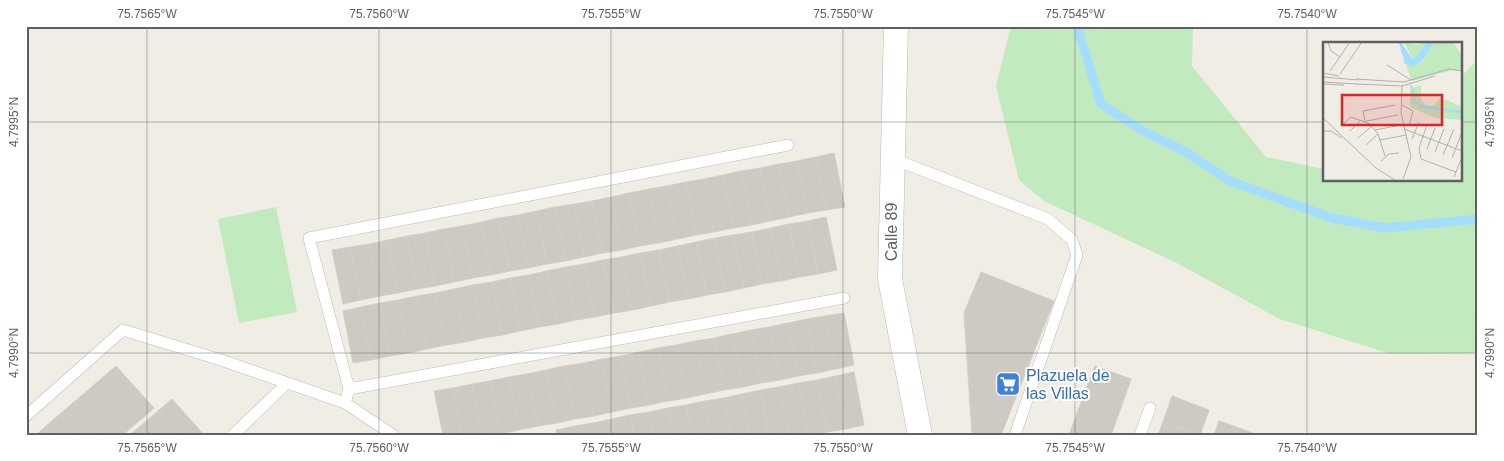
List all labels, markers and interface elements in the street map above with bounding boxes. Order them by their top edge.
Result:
text: 75.7565°W [117,7,177,21]
text: 75.7560°W [349,7,409,21]
text: 75.7555°W [581,7,641,21]
text: 75.7550°W [813,7,873,21]
text: 75.7545°W [1045,7,1105,21]
text: 75.7540°W [1277,7,1337,21]
inset map [1323,42,1462,181]
text: 4.7995°N [7,97,21,147]
text: 4.7995°N [1483,97,1497,147]
street label: Calle 89 [883,203,900,261]
text: 4.7990°N [7,328,21,378]
text: 4.7990°N [1483,328,1497,378]
place label: Plazuela de las Villas [1026,367,1110,402]
supermarket icon: Plazuela de las Villas [995,371,1021,397]
text: 75.7565°W [117,441,177,455]
text: 75.7560°W [349,441,409,455]
text: 75.7555°W [581,441,641,455]
text: 75.7550°W [813,441,873,455]
text: 75.7545°W [1045,441,1105,455]
text: 75.7540°W [1277,441,1337,455]

